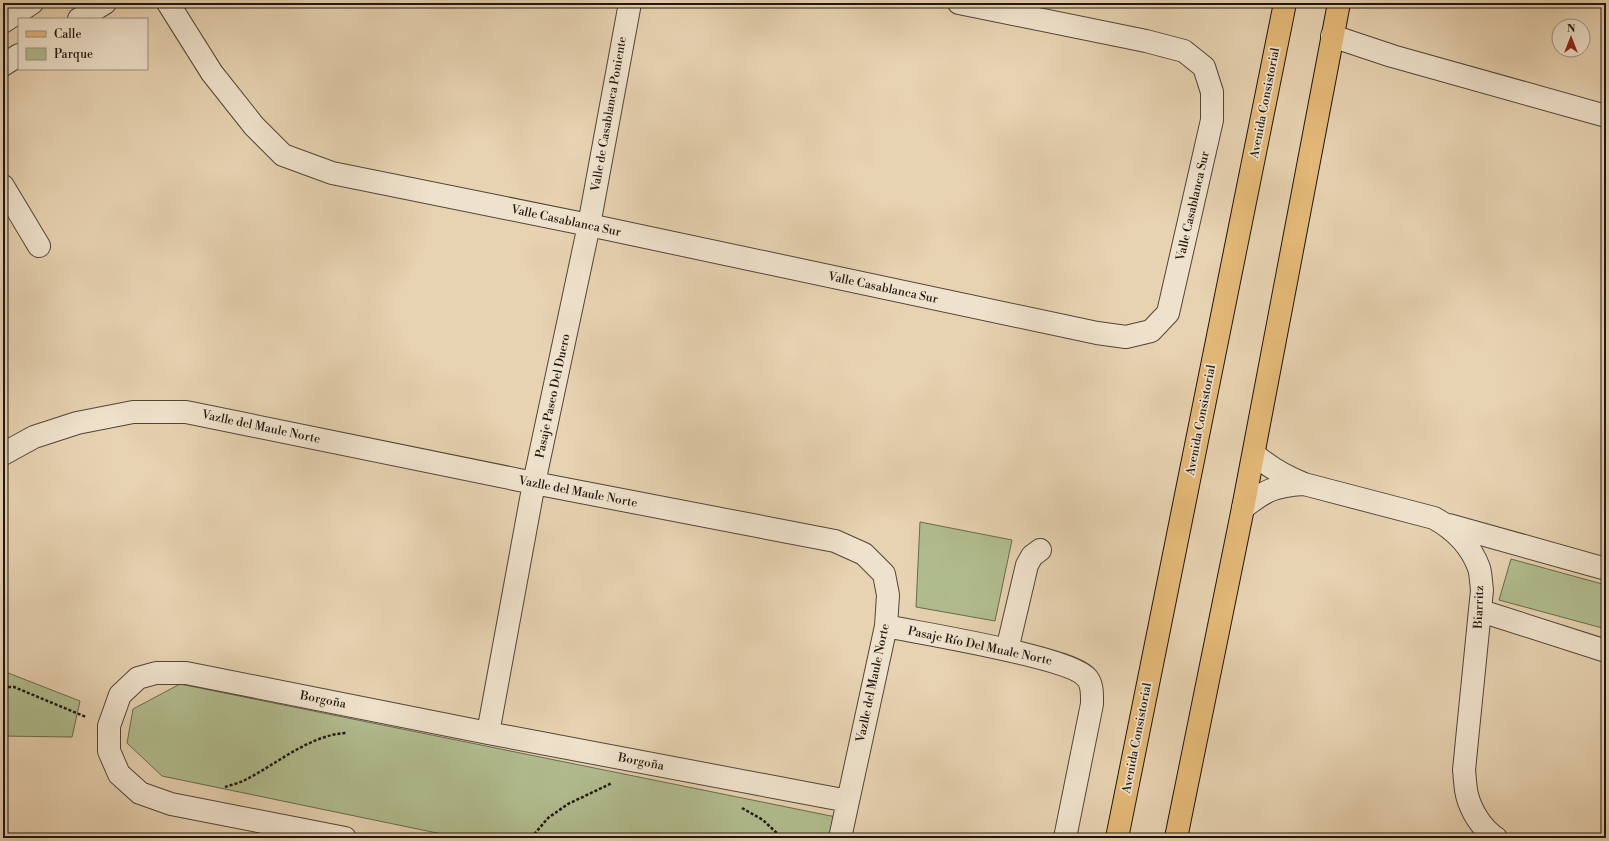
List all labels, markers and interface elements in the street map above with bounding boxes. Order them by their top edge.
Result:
legend [18,18,148,70]
north arrow [1551,18,1591,58]
text: N [1567,22,1576,36]
text: Calle [54,27,81,42]
street label: Valle de Casablanca Poniente [588,35,630,194]
street label: Avenida Consistorial [1247,46,1283,161]
text: Parque [54,47,93,62]
street label: Valle Casablanca Sur [1173,150,1213,263]
street label: Valle Casablanca Sur [509,202,622,240]
street label: Valle Casablanca Sur [826,269,939,307]
street label: Pasaje Paseo Del Duero [532,332,574,460]
street label: Avenida Consistorial [1183,363,1219,478]
street label: Vazlle del Maule Norte [199,407,322,447]
street label: Vazlle del Maule Norte [516,473,639,511]
street label: Biarritz [1471,585,1487,630]
street label: Vazlle del Maule Norte [853,622,893,745]
street label: Pasaje Río Del Muale Norte [906,623,1054,669]
street label: Avenida Consistorial [1119,681,1155,796]
street label: Borgoña [298,688,348,712]
street label: Borgoña [616,750,666,774]

